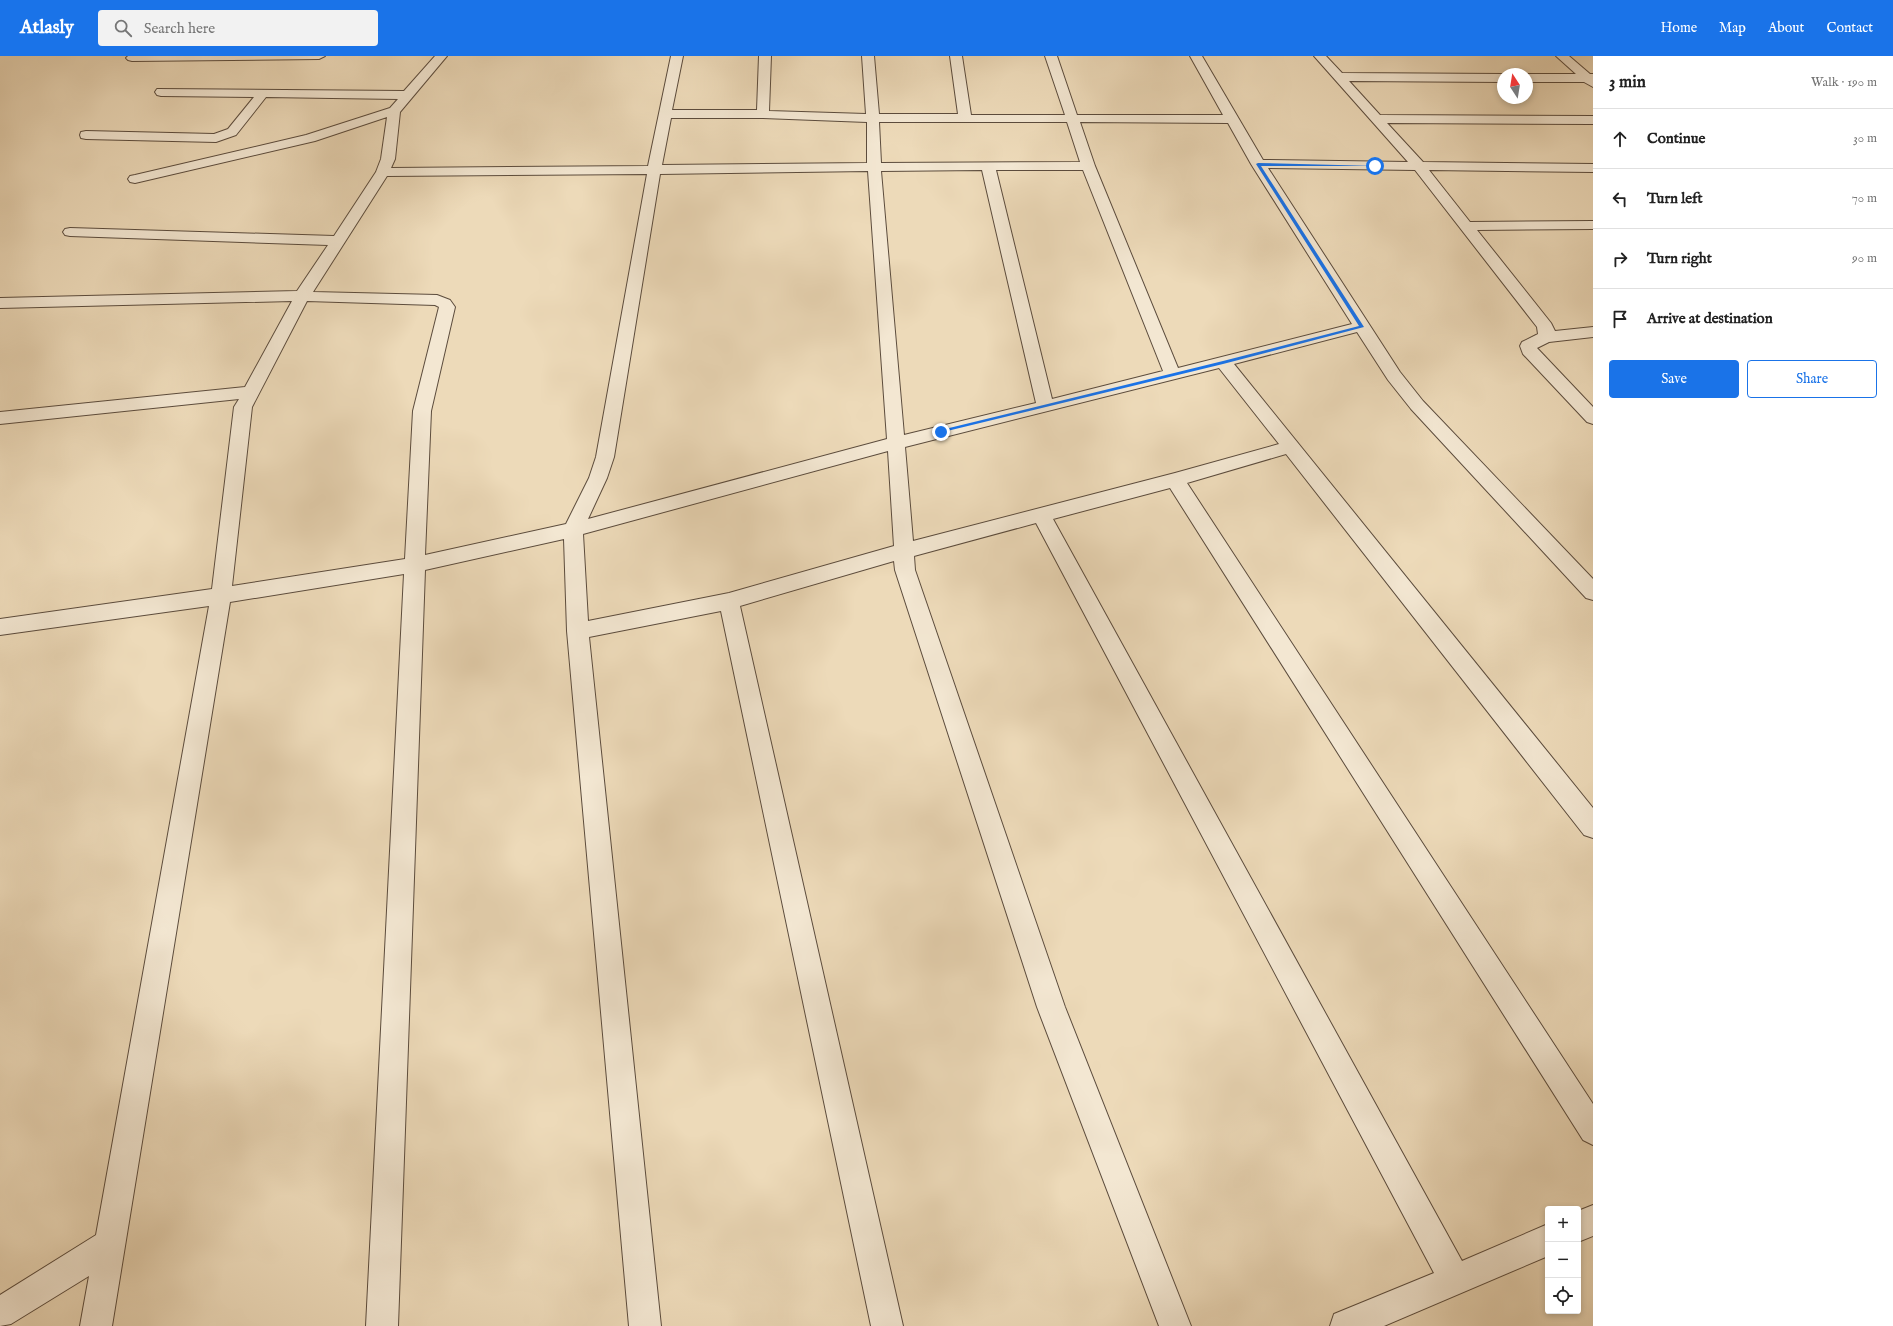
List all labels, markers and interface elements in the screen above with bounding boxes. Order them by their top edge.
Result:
search box [98,10,378,46]
text: Atlasly [20,16,74,40]
icon: search [112,17,134,39]
text: Search here [144,19,215,38]
text: Home [1661,19,1697,37]
text: Map [1719,19,1746,37]
text: About [1768,19,1804,37]
text: Contact [1826,19,1873,37]
north arrow [1497,68,1533,104]
text: 3 min [1609,72,1646,93]
text: Walk · 190 m [1811,74,1877,91]
icon: ahead [1609,128,1631,150]
text: Continue [1647,129,1705,148]
text: 30 m [1853,130,1877,147]
route start [1366,157,1384,175]
icon: left [1609,188,1631,210]
text: Turn left [1647,189,1703,208]
text: 70 m [1852,190,1877,207]
icon: right [1609,248,1631,270]
text: Turn right [1647,249,1712,268]
text: 90 m [1852,250,1877,267]
icon: arrive [1609,308,1631,330]
text: Arrive at destination [1647,309,1773,328]
button: Save [1609,360,1739,398]
button: Share [1747,360,1877,398]
route end [932,423,950,441]
map controls [1545,1206,1581,1314]
button: + [1545,1206,1581,1242]
button: − [1545,1242,1581,1278]
button: locate [1545,1278,1581,1314]

